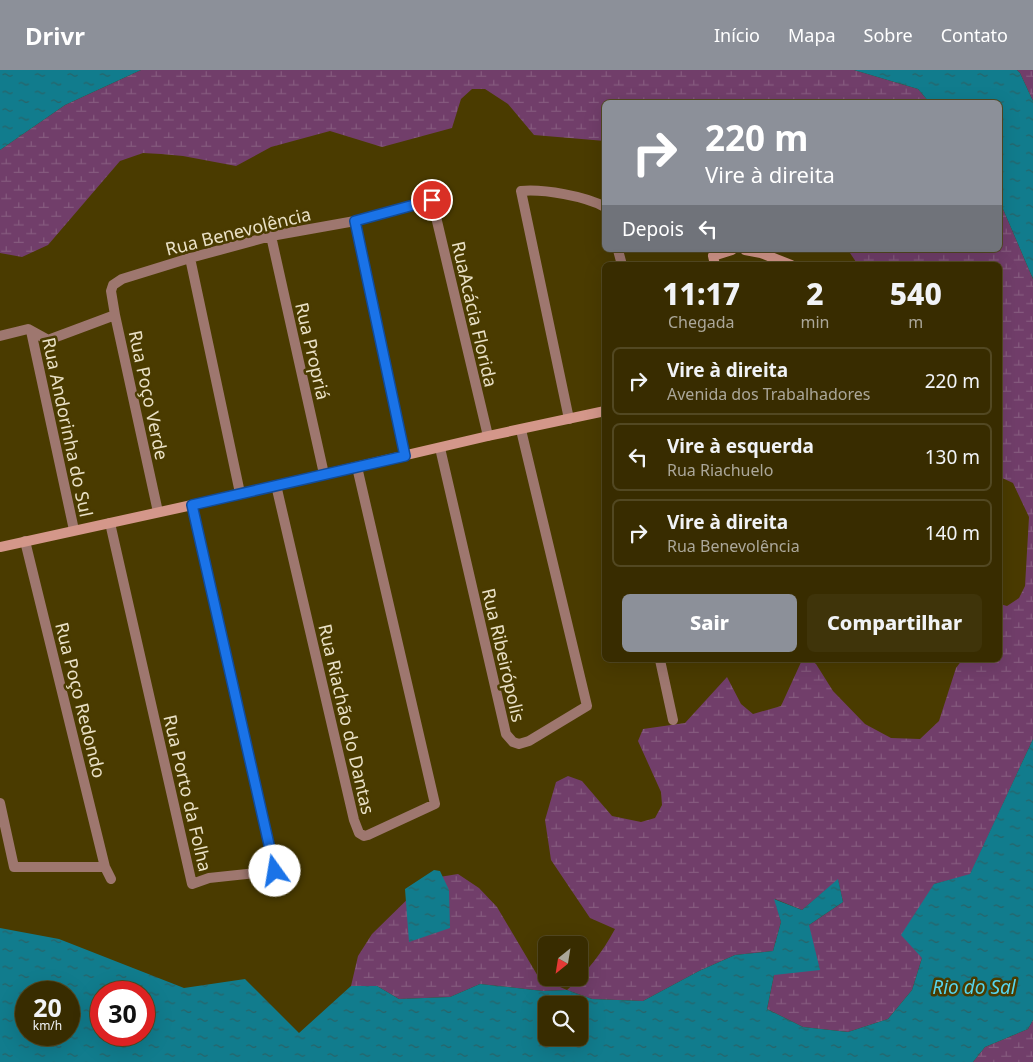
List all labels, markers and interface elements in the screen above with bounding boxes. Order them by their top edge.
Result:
text: Drivr [25,19,85,52]
text: Início [714,23,760,47]
text: Mapa [788,23,836,47]
text: Sobre [864,23,913,47]
text: Contato [941,23,1008,47]
text: 220 m [705,114,808,161]
icon: right [622,120,687,185]
text: Vire à direita [705,159,835,189]
pin [411,179,453,221]
icon: arrive [418,186,446,214]
street label: Rua Benevolência [163,201,313,261]
icon: left [694,215,722,243]
text: Depois [622,216,684,242]
street label: RuaAcácia Florida [447,239,503,389]
text: 11:17 [662,273,740,314]
text: 2 [806,273,824,314]
text: 540 [890,273,942,314]
street label: Rua Propriá [290,300,336,402]
text: Chegada [668,311,735,333]
text: min [800,311,829,333]
text: m [908,311,923,333]
street label: Rua Poço Verde [124,328,174,462]
street label: Rua Andorinha do Sul [37,335,99,519]
text: Vire à direita [667,357,788,383]
icon: right [624,367,652,395]
text: 220 m [925,368,980,394]
text: Avenida dos Trabalhadores [667,383,870,405]
text: Vire à esquerda [667,433,814,459]
icon: left [624,443,652,471]
text: 130 m [925,444,980,470]
text: Rua Riachuelo [667,459,773,481]
text: Vire à direita [667,509,788,535]
icon: right [624,519,652,547]
text: 140 m [925,520,980,546]
text: Rua Benevolência [667,535,800,557]
street label: Rua Ribeirópolis [477,586,531,724]
button: Sair [622,594,797,652]
button: Compartilhar [807,594,982,652]
street label: Rua Poço Redondo [50,620,112,780]
street label: Rua Riachão do Dantas [313,621,381,817]
street label: Rua Porto da Folha [158,712,218,874]
position arrow [248,844,300,896]
north arrow [538,936,588,986]
map controls [538,936,588,1046]
water label: Rio do Sal [932,974,1017,1000]
speed limit sign: 30 [90,981,155,1046]
text: 20 [33,990,62,1024]
button: search [538,996,588,1046]
text: km/h [33,1017,62,1034]

